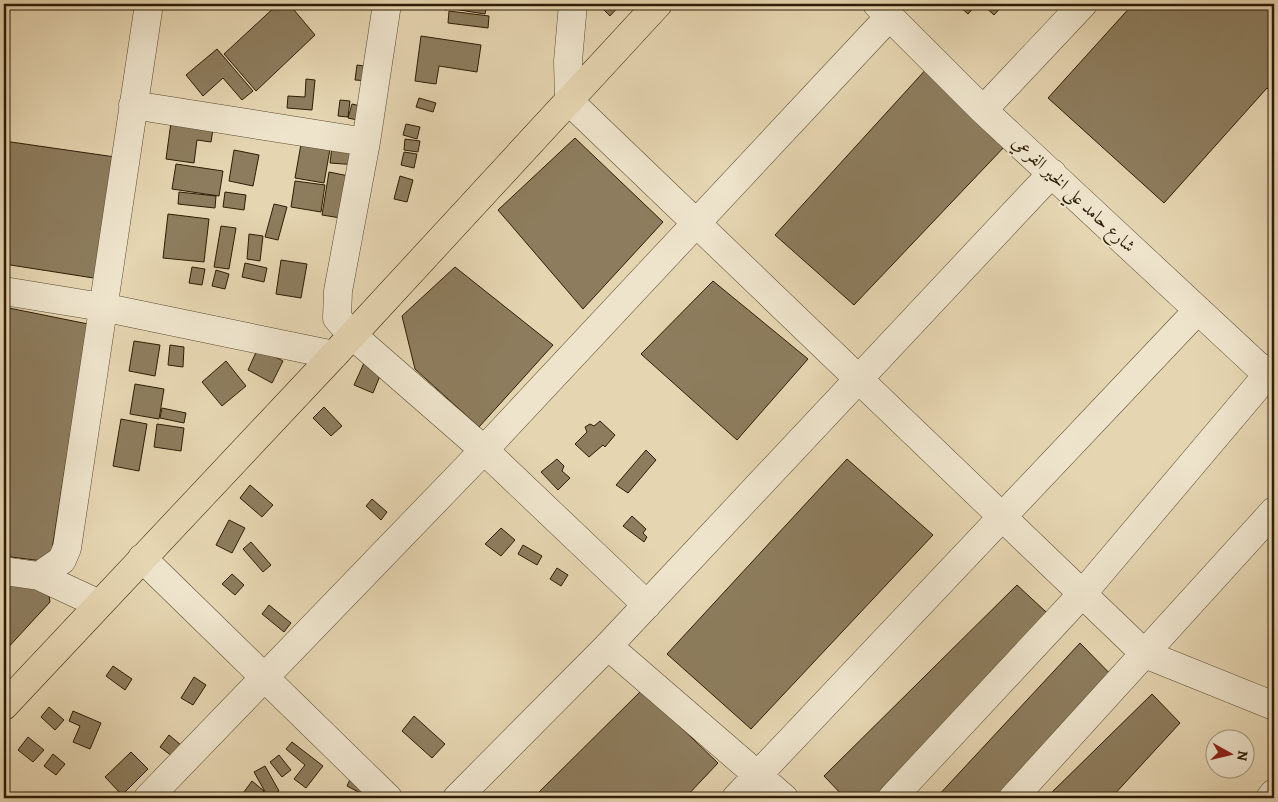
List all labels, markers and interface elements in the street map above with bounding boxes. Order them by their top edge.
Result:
street label: شارع حامد علي الخير الفرعي [1003,130,1141,261]
north arrow [1206,730,1256,780]
text: N [1232,749,1252,762]

